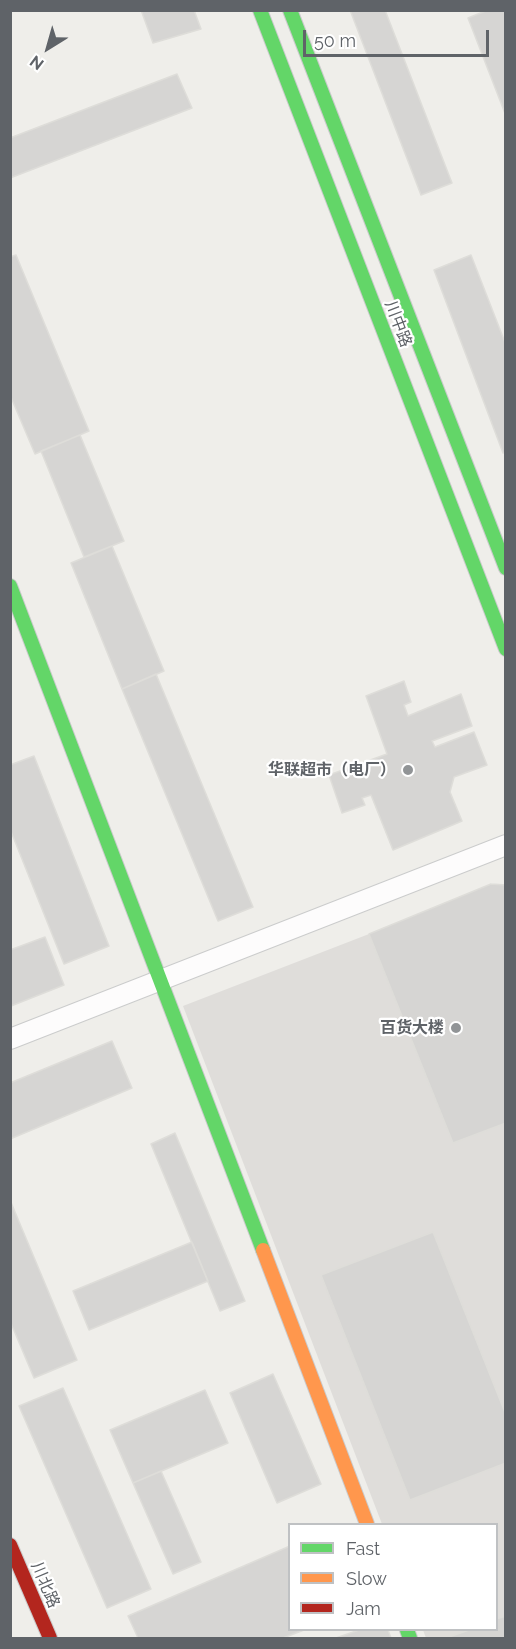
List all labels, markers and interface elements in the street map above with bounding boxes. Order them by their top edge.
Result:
north arrow [18,18,78,78]
scale bar [306,18,492,56]
text: 50 m [314,30,356,51]
text: N [26,52,47,74]
street label: 川中路 [380,298,416,350]
place label: 华联超市（电厂） [268,760,396,780]
marker: 华联超市（电厂） [401,763,415,777]
place label: 百货大楼 [380,1018,444,1038]
marker: 百货大楼 [449,1021,463,1035]
legend [288,1523,498,1631]
text: Fast [346,1538,380,1559]
street label: 川北路 [27,1559,63,1611]
text: Slow [346,1568,387,1589]
text: Jam [346,1598,381,1619]

